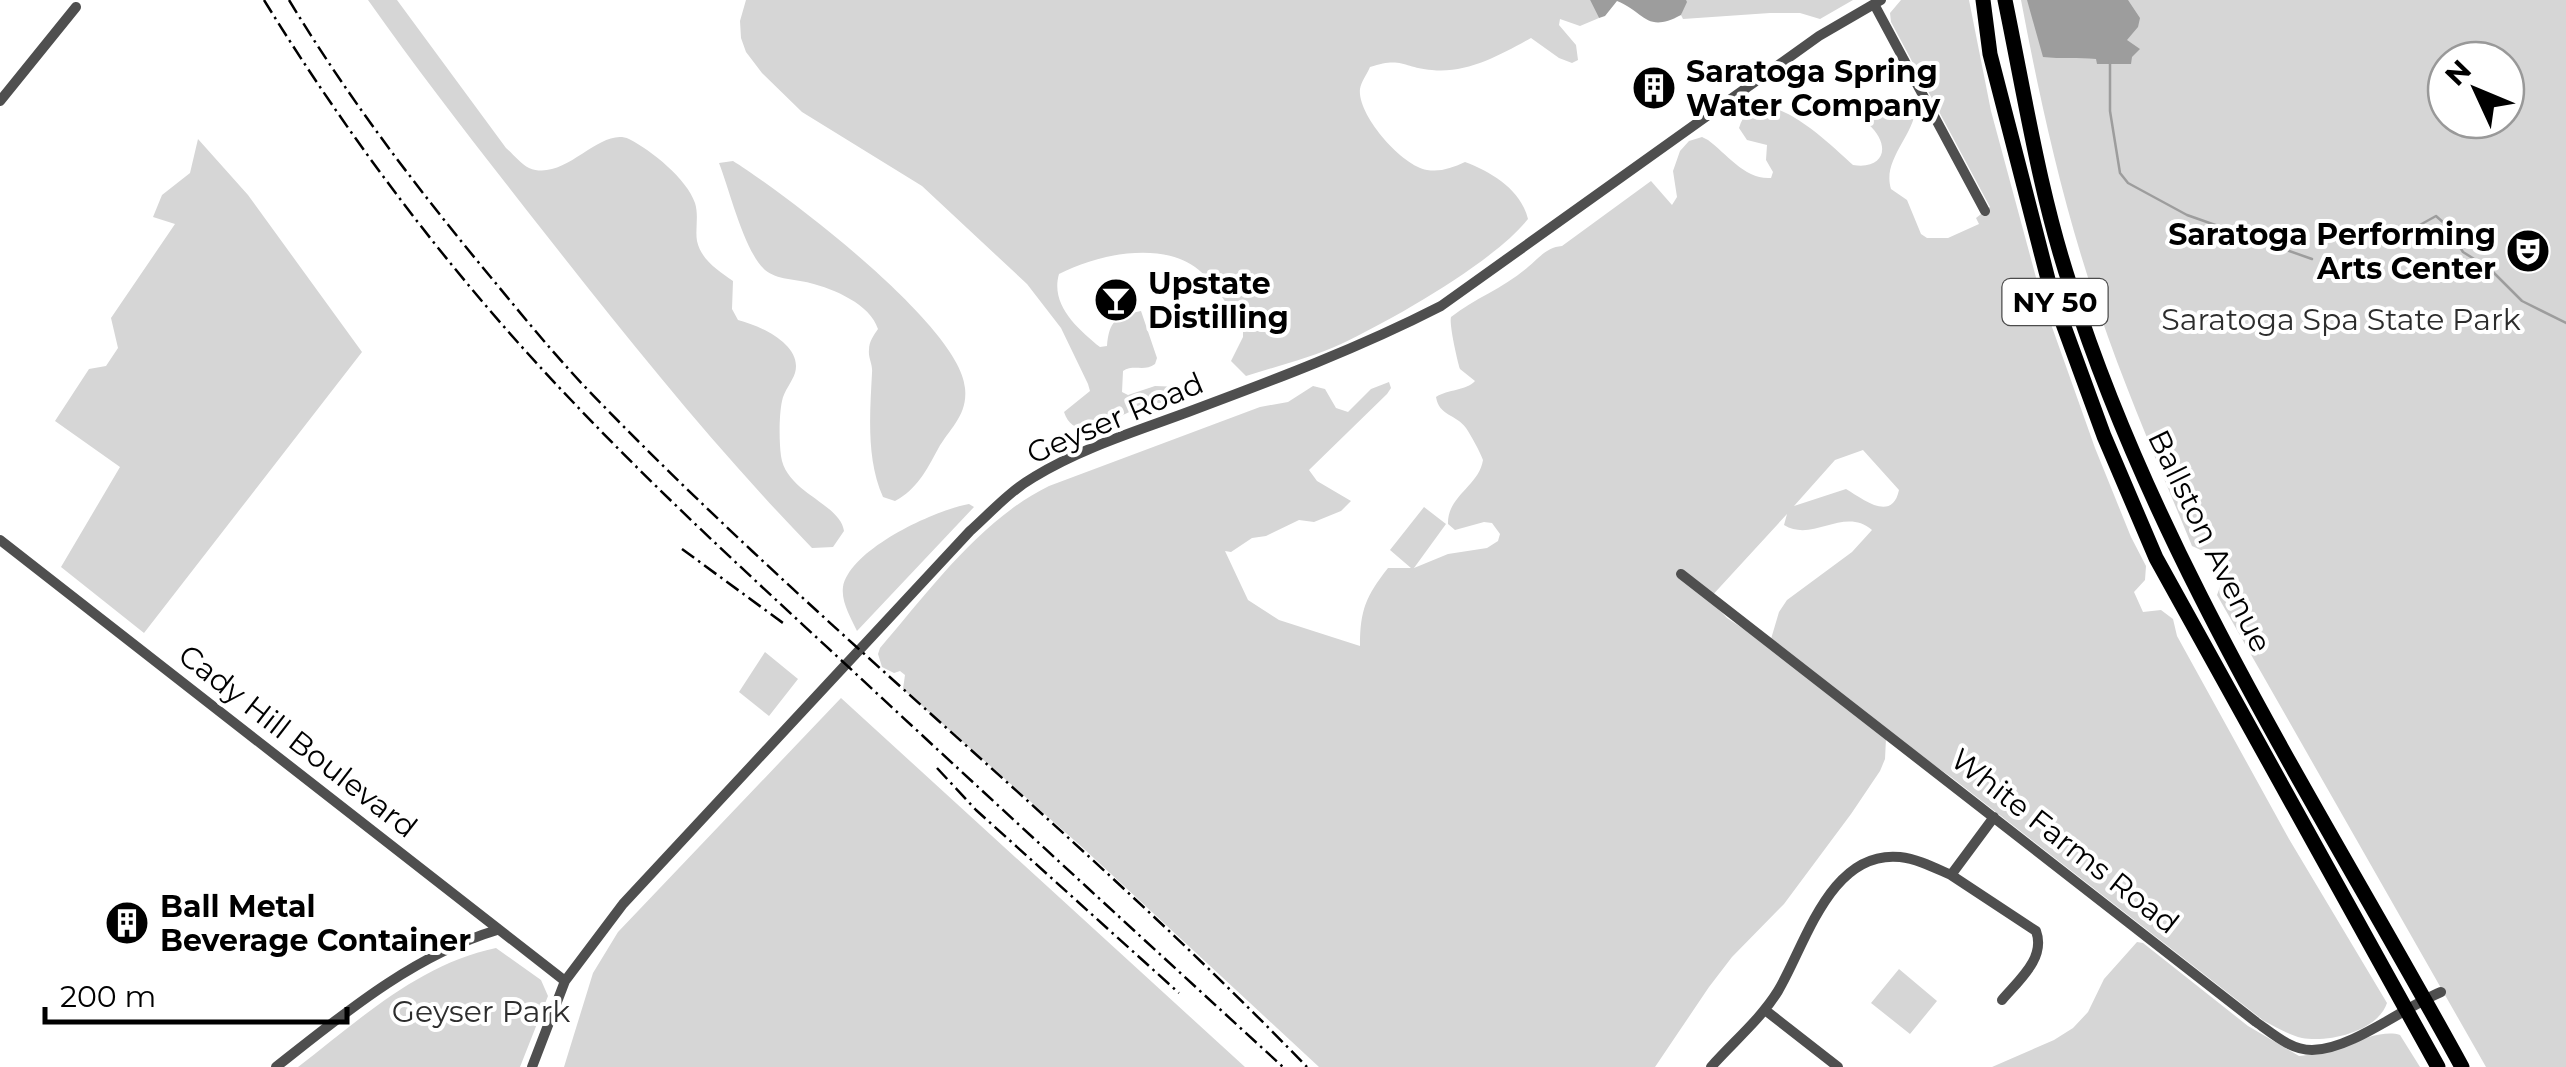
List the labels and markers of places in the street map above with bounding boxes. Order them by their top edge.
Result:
place label: Saratoga Spring Water Company [1686,53,1941,124]
building icon: Saratoga Spring Water Company [1631,65,1677,111]
place label: Saratoga Performing Arts Center [2168,216,2496,287]
theatre icon: Saratoga Performing Arts Center [2505,228,2551,274]
place label: Upstate Distilling [1148,265,1289,336]
bar icon: Upstate Distilling [1093,277,1139,323]
place label: Ball Metal Beverage Container [160,888,471,959]
building icon: Ball Metal Beverage Container [104,900,150,946]

